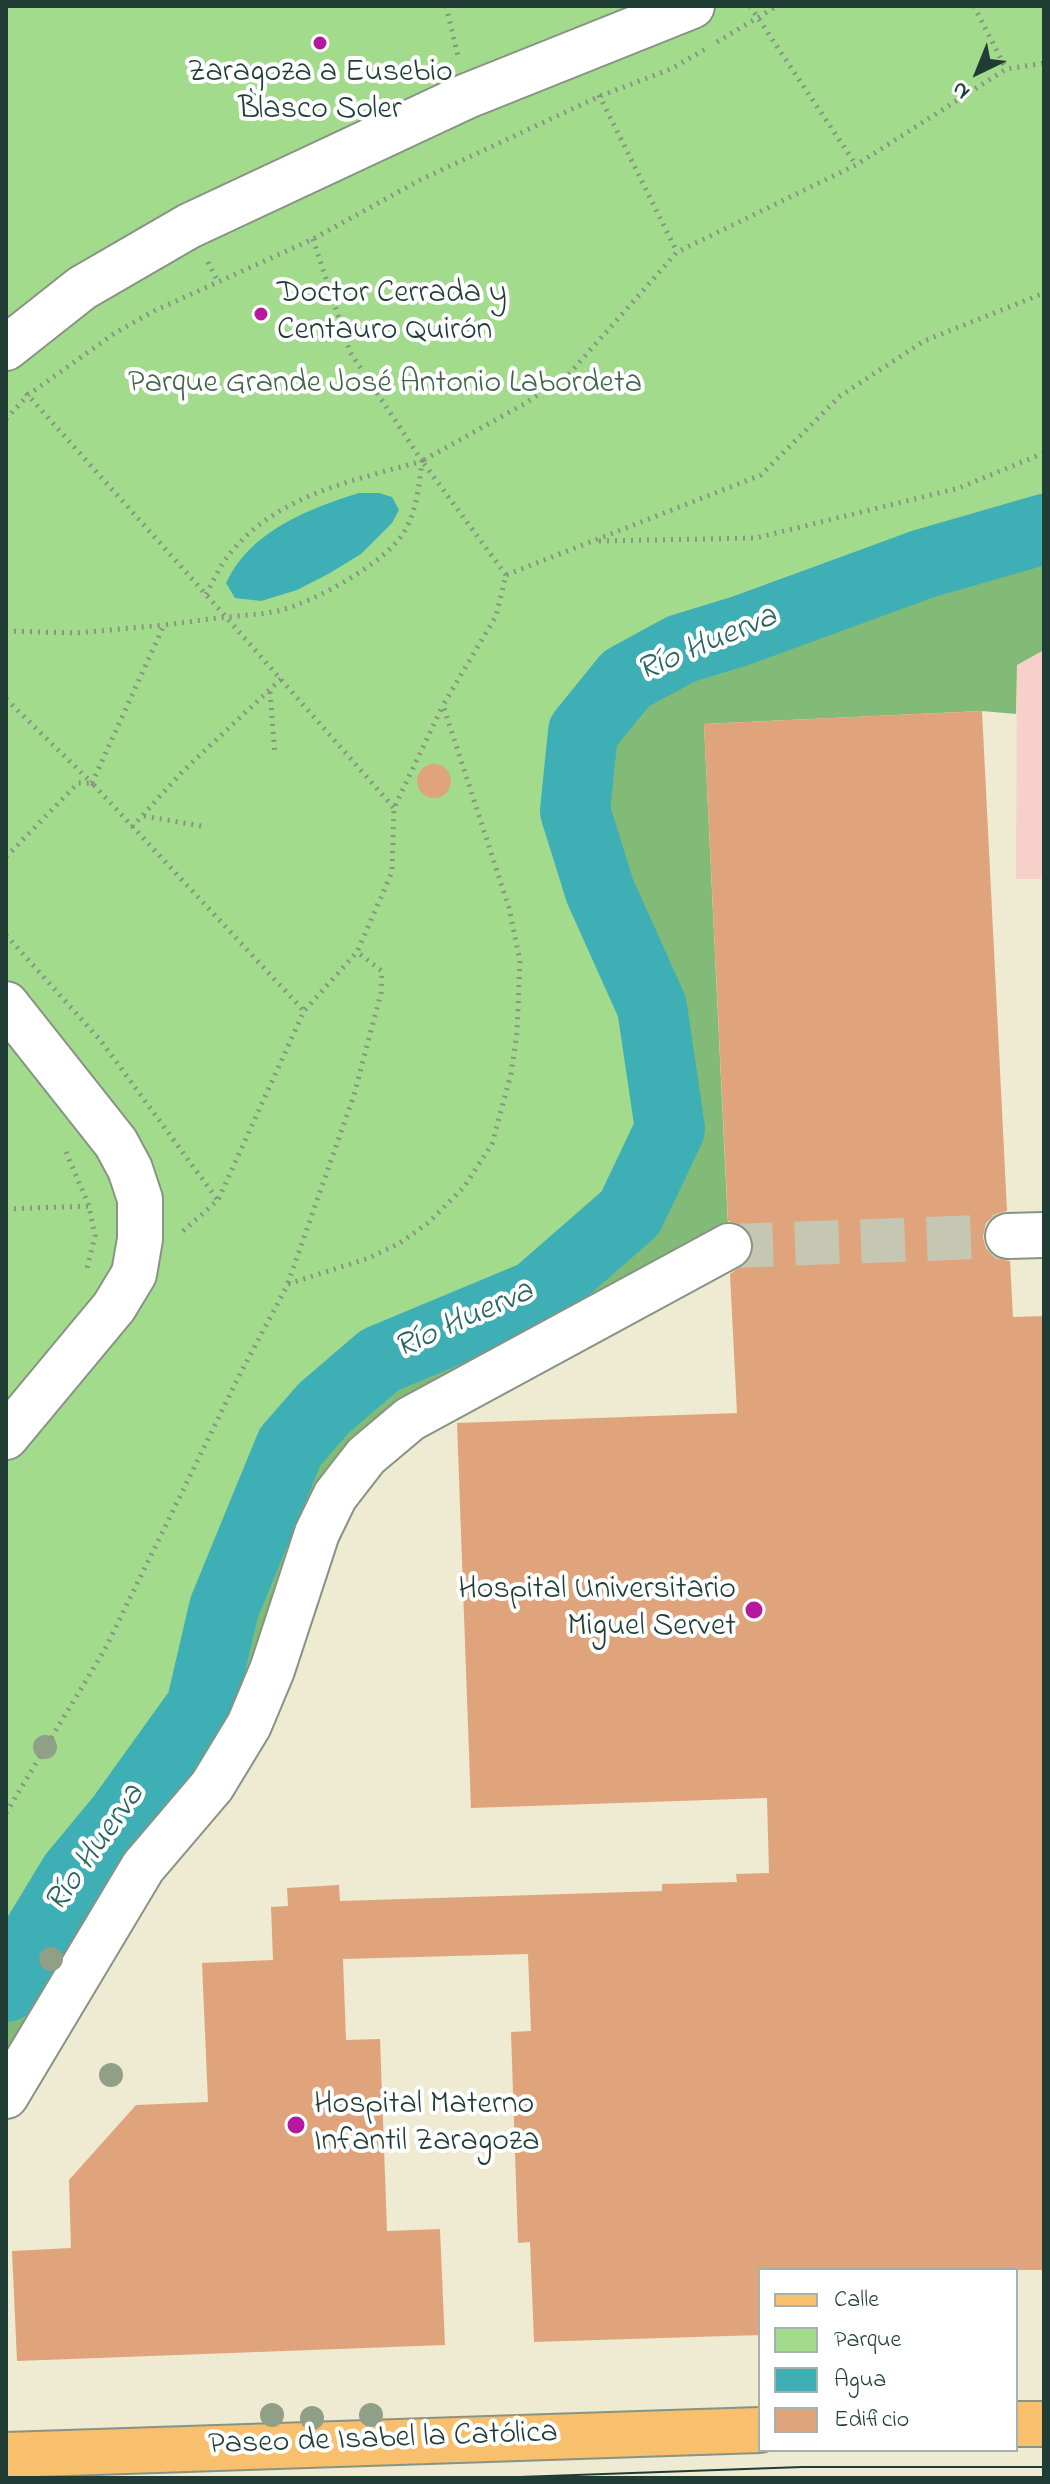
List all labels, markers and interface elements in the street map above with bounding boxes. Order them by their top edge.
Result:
north arrow [938,32,1018,112]
marker: Zaragoza a Eusebio Blasco Soler [311,34,329,52]
place label: Zaragoza a Eusebio Blasco Soler [187,56,453,131]
text: N [945,73,978,106]
place label: Doctor Cerrada y Centauro Quirón [277,277,507,352]
marker: Doctor Cerrada y Centauro Quirón [252,305,270,323]
park label: Parque Grande José Antonio Labordeta [128,367,642,405]
water label: Río Huerva [632,598,784,694]
water label: Río Huerva [389,1273,541,1371]
place label: Hospital Universitario Miguel Servet [458,1573,736,1648]
marker: Hospital Universitario Miguel Servet [743,1599,765,1621]
water label: Río Huerva [38,1778,156,1922]
place label: Hospital Materno Infantil Zaragoza [314,2088,539,2163]
marker: Hospital Materno Infantil Zaragoza [285,2114,307,2136]
legend [758,2268,1018,2452]
text: Calle [834,2283,879,2318]
text: Parque [834,2323,901,2358]
text: Agua [834,2363,886,2398]
text: Edificio [834,2403,909,2438]
street label: Paseo de Isabel la Católica [208,2416,558,2466]

